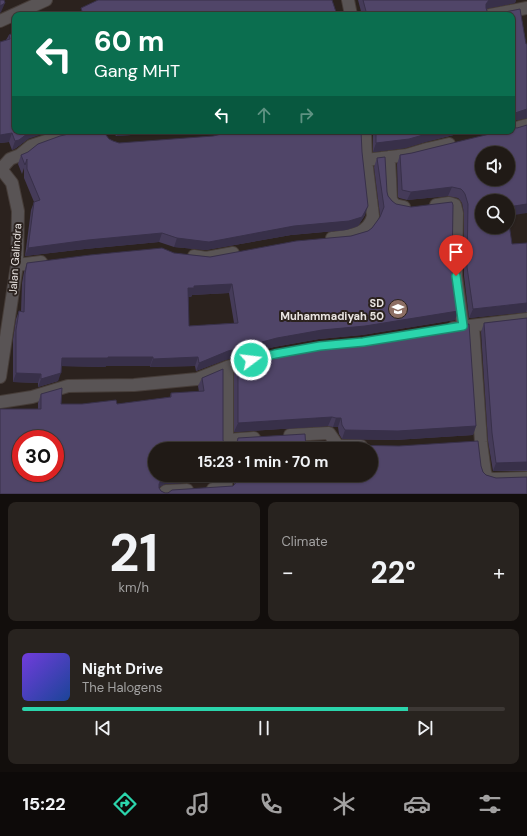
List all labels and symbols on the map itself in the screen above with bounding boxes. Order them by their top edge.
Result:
street label: Jalan Galindra [6,223,24,295]
pin [439,235,473,276]
place label: SD Muhammadiyah 50 [280,296,384,323]
school or university icon: SD Muhammadiyah 50 [387,298,409,320]
position arrow [230,339,272,381]
speed limit sign: 30 [12,430,64,482]

